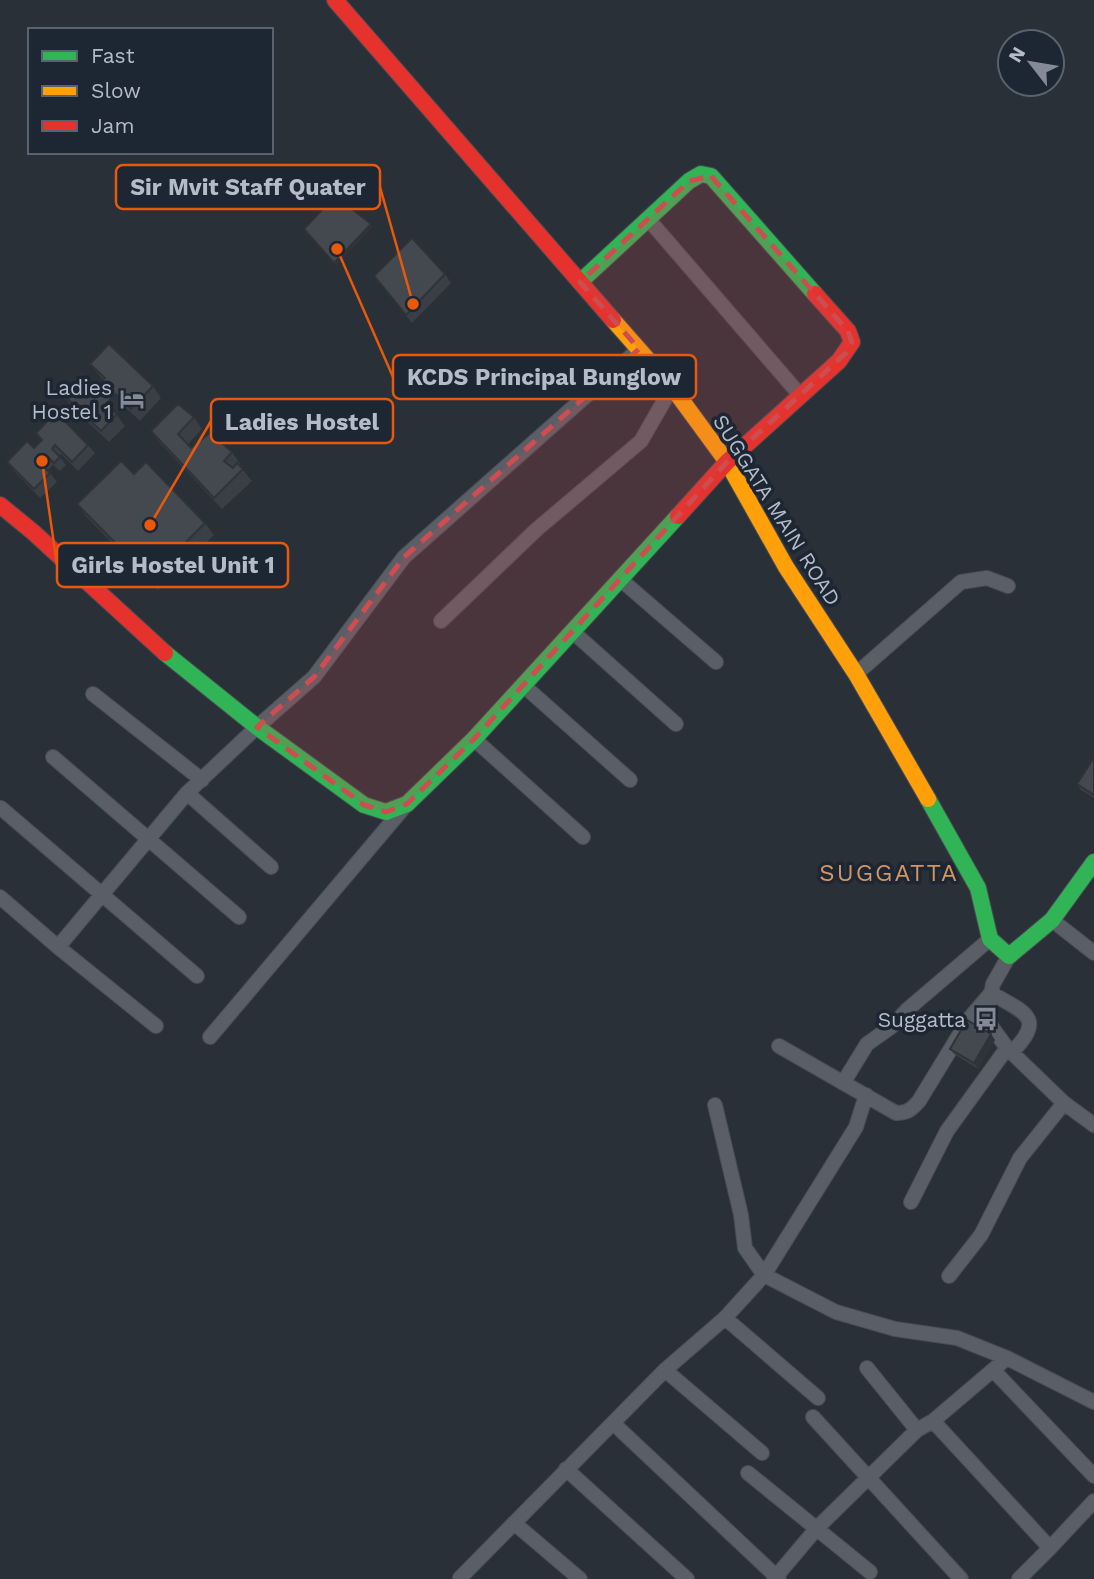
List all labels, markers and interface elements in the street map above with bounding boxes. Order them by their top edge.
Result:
legend [28,28,273,154]
north arrow [996,28,1066,98]
text: Fast [91,43,135,68]
text: N [1003,43,1030,66]
text: Slow [91,78,141,103]
text: Jam [91,113,134,138]
callout: Sir Mvit Staff Quater [116,165,380,209]
text: Sir Mvit Staff Quater [130,174,366,201]
callout: KCDS Principal Bunglow [393,355,696,399]
text: KCDS Principal Bunglow [407,364,681,391]
place label: Ladies Hostel 1 [32,375,112,424]
hotel icon: Ladies Hostel 1 [118,385,146,413]
callout: Ladies Hostel [211,399,393,443]
text: Ladies Hostel [225,409,380,436]
street label: SUGGATA MAIN ROAD [708,410,846,610]
callout: Girls Hostel Unit 1 [57,543,288,587]
text: Girls Hostel Unit 1 [71,552,275,579]
district label: SUGGATTA [819,859,959,887]
bus stop icon: Suggatta [972,1005,1000,1033]
place label: Suggatta [878,1007,966,1032]

